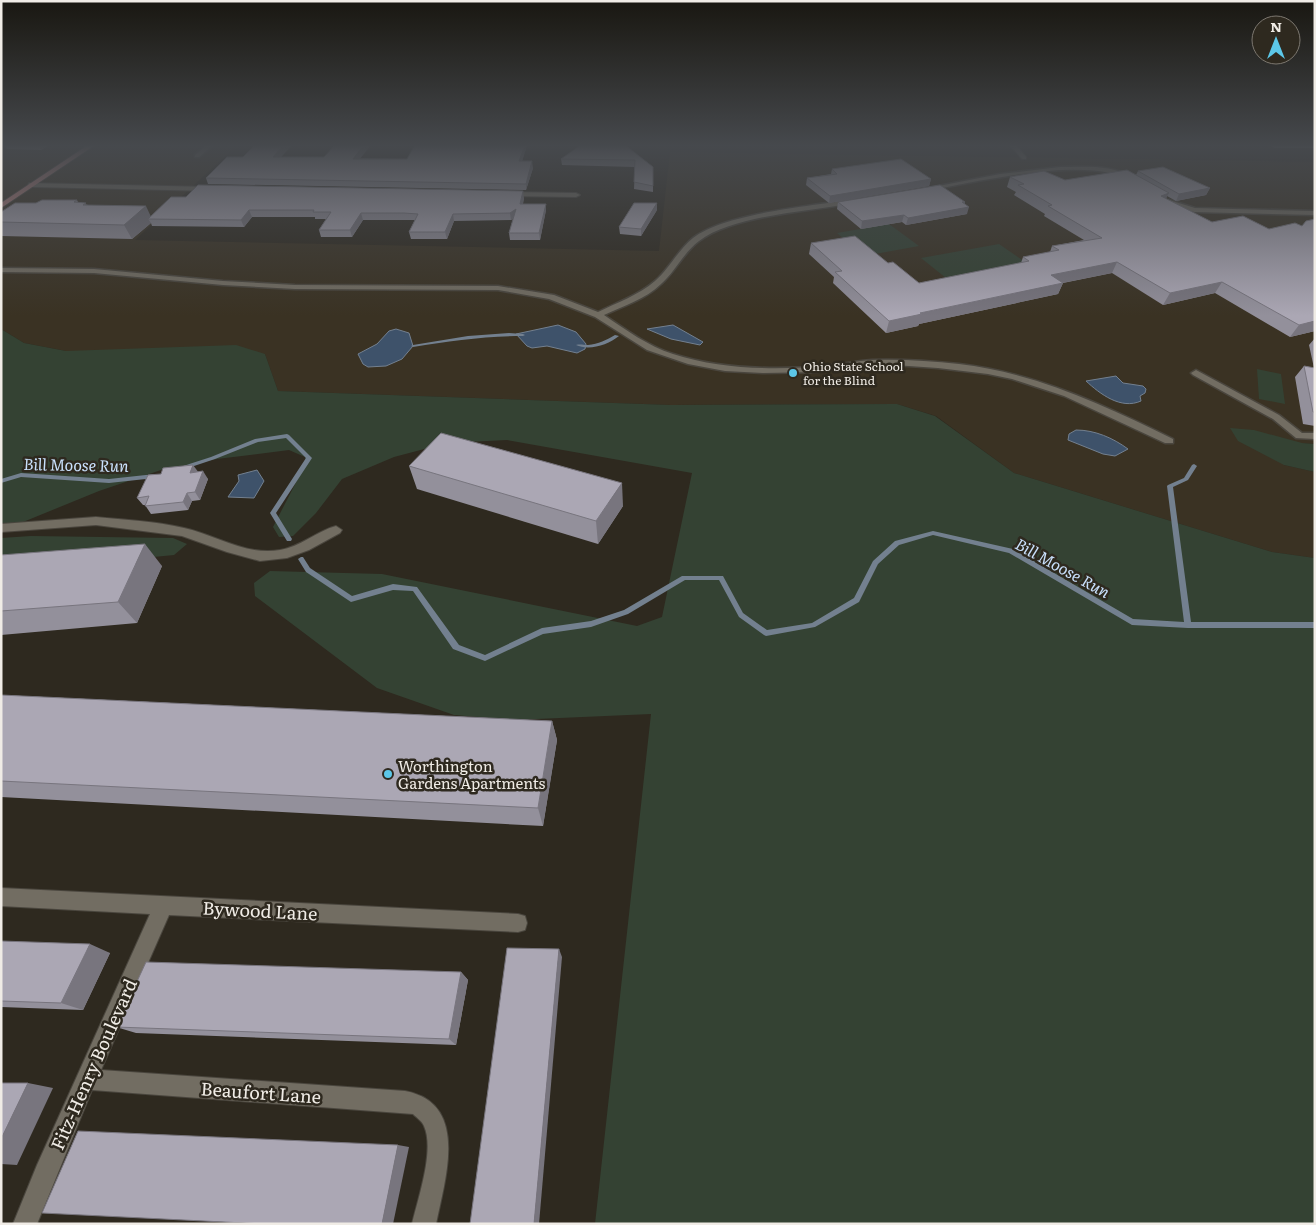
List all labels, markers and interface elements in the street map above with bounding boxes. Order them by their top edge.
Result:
north arrow [1251,15,1301,65]
text: N [1270,16,1282,36]
place label: Ohio State School for the Blind [803,357,904,389]
marker: Ohio State School for the Blind [787,367,799,379]
water label: Bill Moose Run [23,451,129,477]
water label: Bill Moose Run [1011,531,1115,603]
place label: Worthington Gardens Apartments [398,754,545,794]
marker: Worthington Gardens Apartments [382,768,394,780]
street label: Bywood Lane [202,894,318,926]
street label: Fitz-Henry Boulevard [43,974,143,1154]
street label: Beaufort Lane [200,1074,322,1110]

